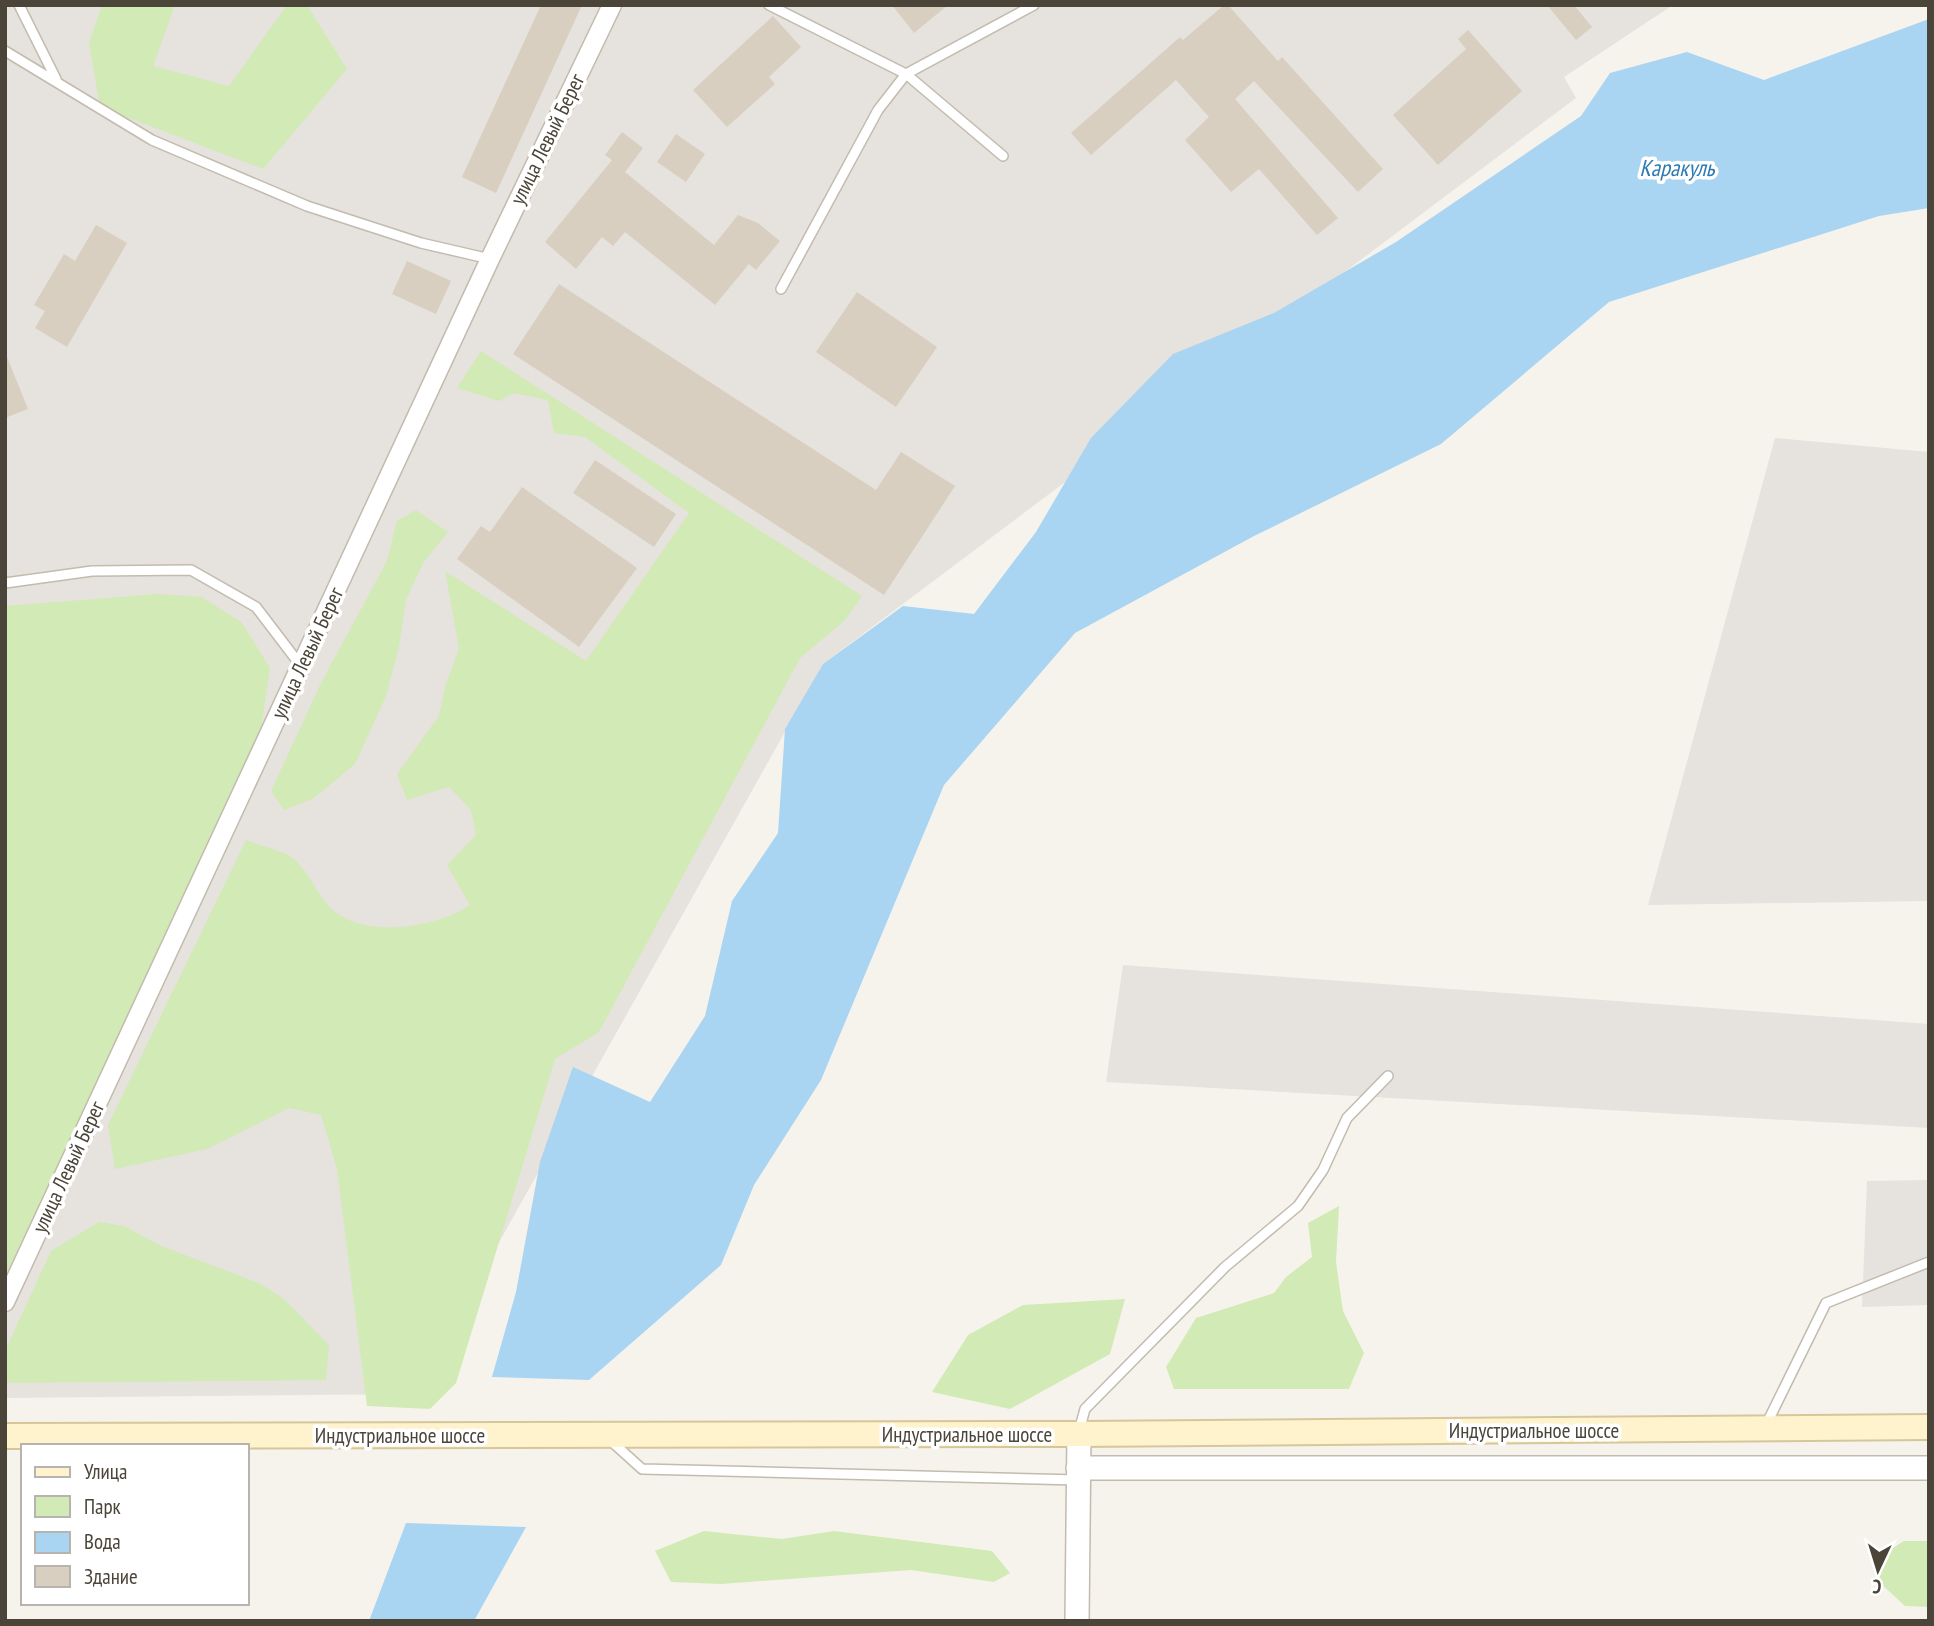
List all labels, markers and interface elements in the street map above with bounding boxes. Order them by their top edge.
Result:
street label: улица Левый Берег [504,68,591,209]
water label: Каракуль [1639,153,1716,182]
street label: улица Левый Берег [265,582,350,723]
street label: улица Левый Берег [26,1096,111,1237]
street label: Индустриальное шоссе [1449,1417,1619,1444]
street label: Индустриальное шоссе [882,1421,1052,1448]
street label: Индустриальное шоссе [315,1422,485,1449]
legend [21,1444,248,1605]
text: Улица [84,1458,127,1485]
text: Парк [84,1493,121,1520]
text: Вода [84,1528,121,1555]
north arrow [1843,1535,1913,1605]
text: Здание [84,1563,138,1590]
text: С [1871,1575,1882,1599]

